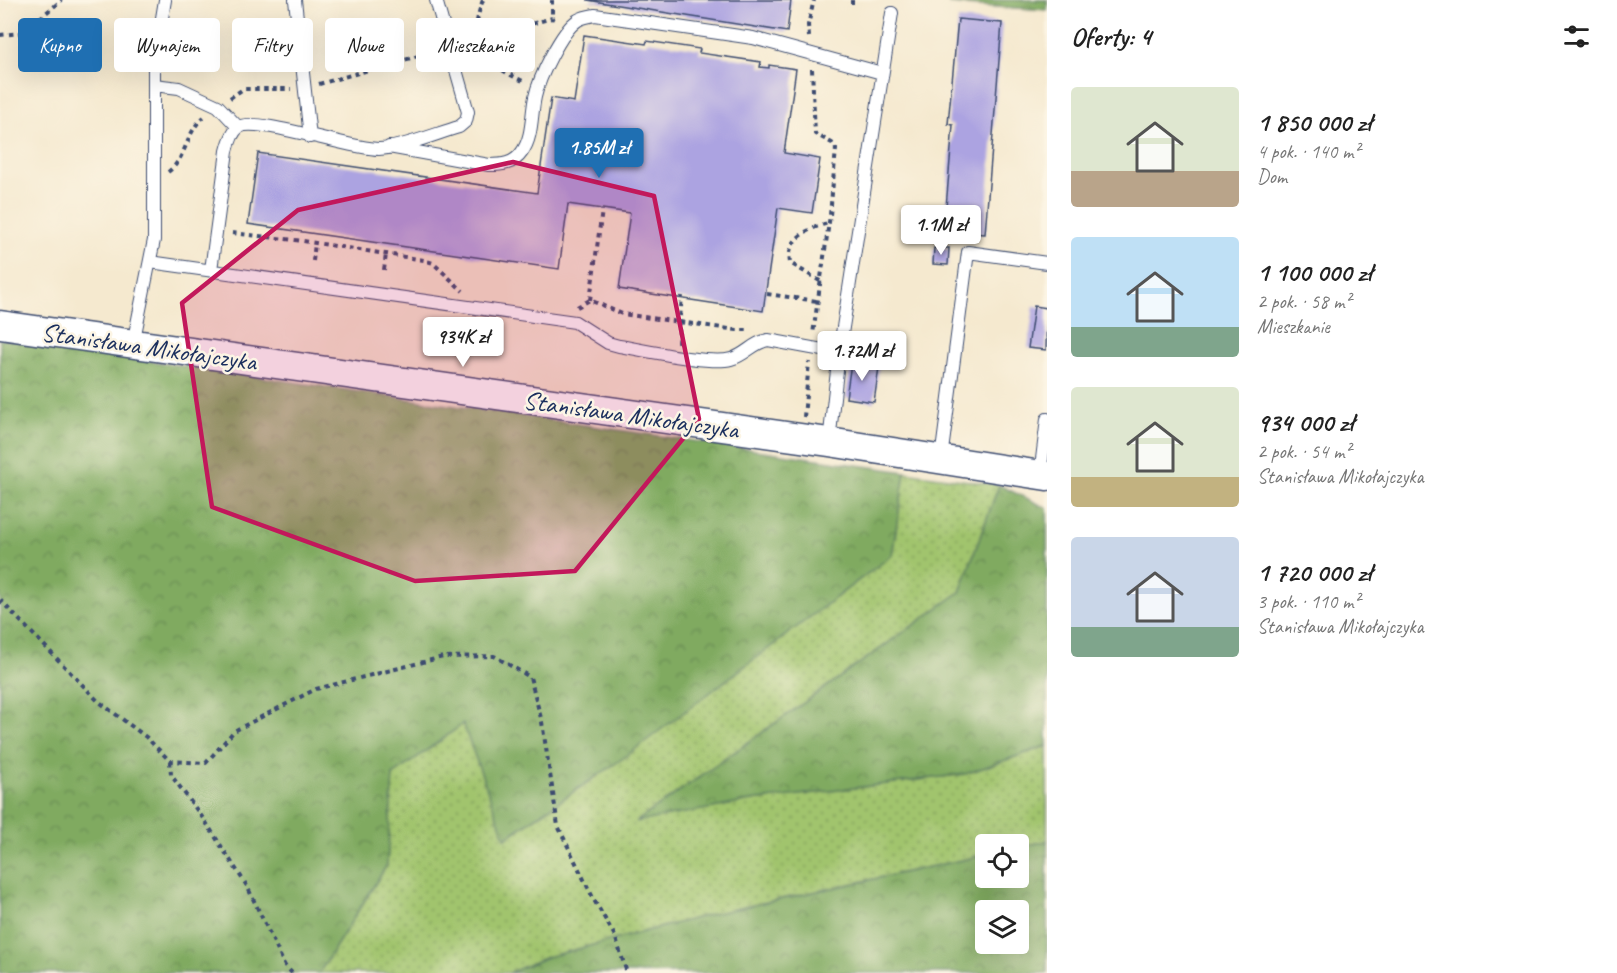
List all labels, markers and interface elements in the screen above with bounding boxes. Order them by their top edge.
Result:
chip: Kupno [18,18,102,72]
chip: Wynajem [114,18,220,72]
chip: Filtry [232,18,313,72]
chip: Nowe [325,18,404,72]
chip: Mieszkanie [416,18,535,72]
text: Oferty: 4 [1071,20,1151,53]
icon: filters [1560,20,1593,53]
text: 1 850 000 zł [1257,106,1371,139]
icon: home [1119,111,1191,183]
pin: 1.85M zł [537,128,661,179]
text: 1.85M zł [569,135,629,160]
text: 4 pok. · 140 m² [1257,139,1360,164]
text: Dom [1257,164,1287,189]
pin: 1.1M zł [886,205,996,256]
text: 1.1M zł [915,212,967,237]
text: 1 100 000 zł [1257,256,1372,289]
icon: home [1119,261,1191,333]
text: 2 pok. · 58 m² [1257,289,1351,314]
text: Mieszkanie [1257,314,1330,339]
street label: Stanisława Mikołajczyka [39,316,260,379]
pin: 934K zł [408,317,518,368]
text: 934K zł [437,324,489,349]
pin: 1.72M zł [800,331,924,382]
text: 1.72M zł [831,338,893,363]
street label: Stanisława Mikołajczyka [521,384,742,447]
text: 934 000 zł [1257,406,1354,439]
icon: home [1119,411,1191,483]
text: 2 pok. · 54 m² [1257,439,1351,464]
text: Stanisława Mikołajczyka [1257,464,1424,489]
text: 1 720 000 zł [1257,556,1372,589]
icon: home [1119,561,1191,633]
text: 3 pok. · 110 m² [1257,589,1360,614]
text: Stanisława Mikołajczyka [1257,614,1424,639]
map controls [975,834,1029,954]
button: locate [975,834,1029,888]
button: layers [975,900,1029,954]

